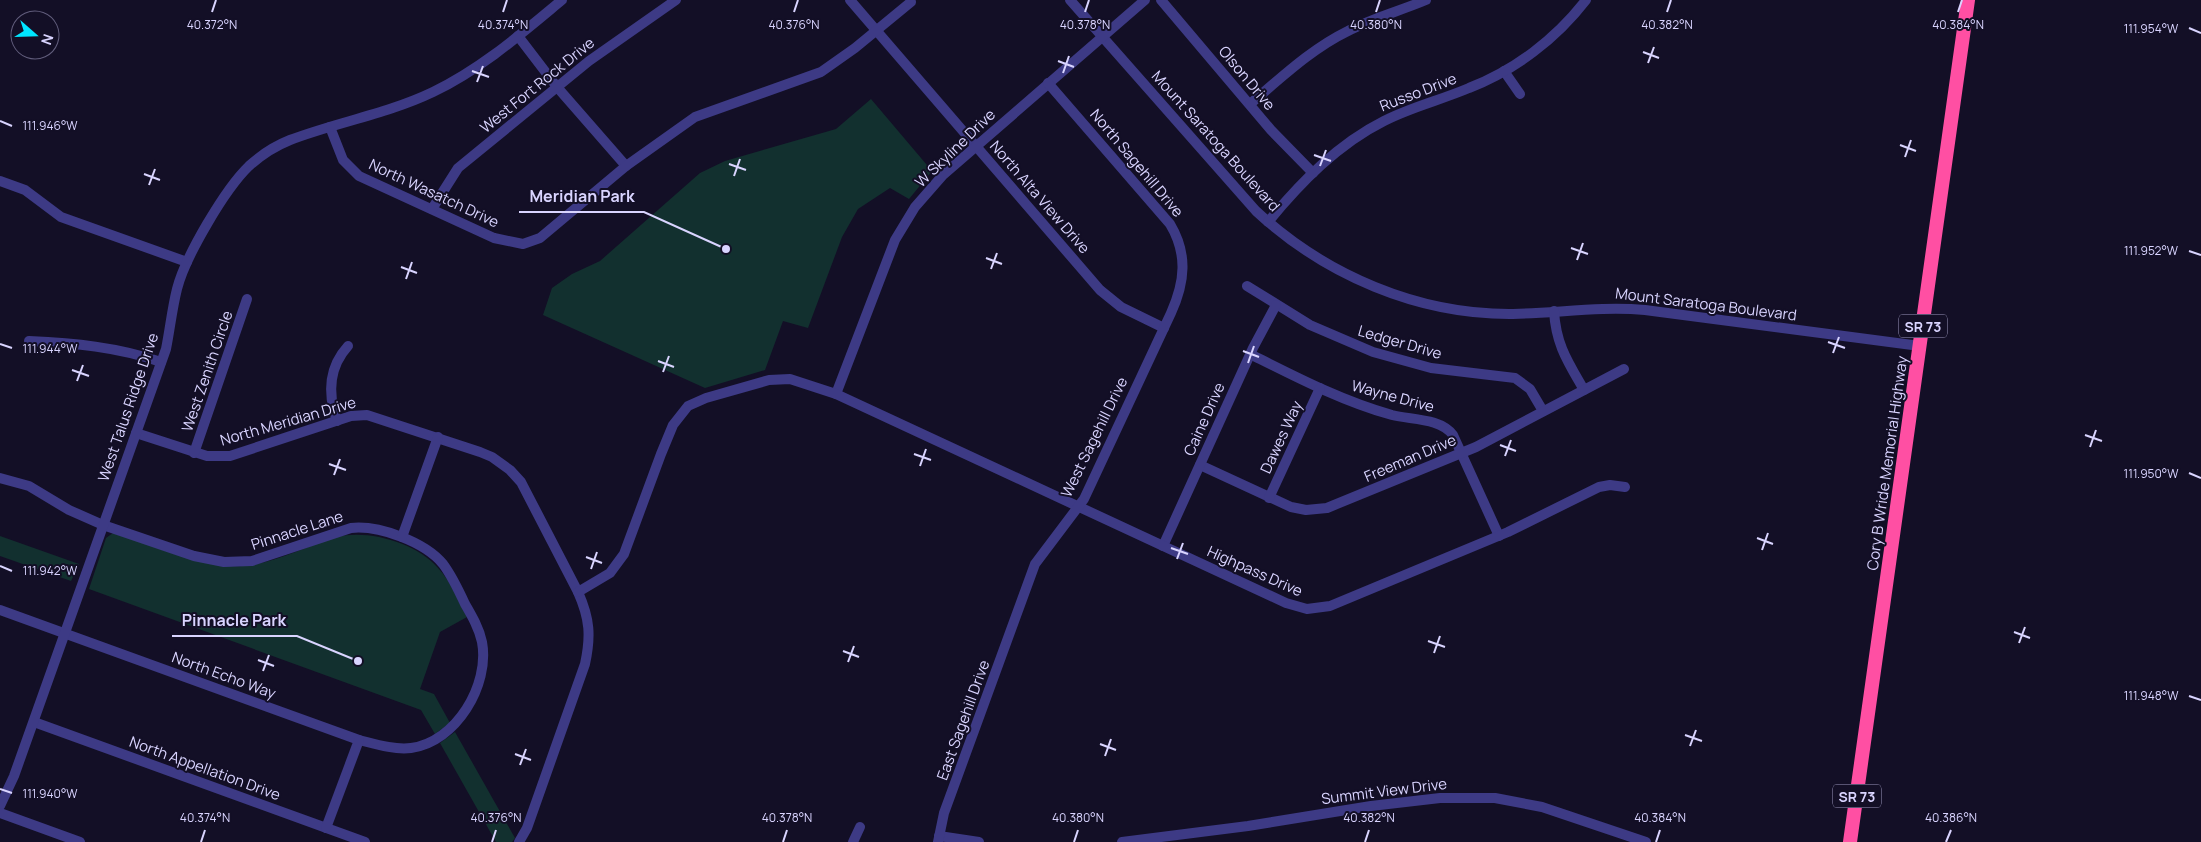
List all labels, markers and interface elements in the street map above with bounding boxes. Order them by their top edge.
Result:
north arrow [10,10,60,60]
text: 40.372°N [187,16,237,33]
text: 40.374°N [478,16,528,33]
text: 40.376°N [768,16,820,33]
text: 40.378°N [1060,16,1110,33]
text: 40.380°N [1350,16,1402,33]
text: 40.382°N [1641,16,1693,33]
text: 40.384°N [1932,16,1984,33]
text: 111.954°W [2124,20,2179,37]
text: N [37,32,58,48]
street label: West Fort Rock Drive [475,32,599,138]
street label: Olson Drive [1214,41,1280,115]
street label: Mount Saratoga Boulevard [1147,66,1285,216]
street label: Russo Drive [1376,68,1460,116]
street label: W Skyline Drive [910,104,1000,192]
street label: North Sagehill Drive [1086,104,1189,222]
text: 111.946°W [22,117,78,134]
street label: North Alta View Drive [985,136,1095,258]
street label: North Wasatch Drive [366,154,503,232]
callout: Meridian Park [519,181,644,212]
text: Meridian Park [529,185,635,207]
text: 111.952°W [2124,242,2179,259]
street label: Mount Saratoga Boulevard [1614,282,1798,326]
street label: West Zenith Circle [176,307,238,434]
road number: SR 73 [1899,314,1947,338]
street label: Ledger Drive [1356,320,1445,364]
street label: West Talus Ridge Drive [93,330,163,484]
text: 111.944°W [23,340,78,357]
street label: Cory B Wride Memorial Highway [1862,354,1912,572]
street label: West Sagehill Drive [1056,373,1132,501]
street label: Wayne Drive [1349,375,1437,417]
street label: Caine Drive [1178,379,1230,459]
street label: North Meridian Drive [218,391,359,450]
street label: Dawes Way [1255,397,1307,477]
street label: Freeman Drive [1361,429,1459,487]
text: 111.950°W [2124,465,2179,482]
street label: Pinnacle Lane [248,505,346,555]
street label: Highpass Drive [1204,541,1306,602]
text: 111.942°W [23,562,78,579]
callout: Pinnacle Park [172,605,297,636]
text: Pinnacle Park [182,609,287,631]
street label: North Echo Way [169,646,279,704]
street label: East Sagehill Drive [932,657,995,783]
text: 111.948°W [2124,687,2179,704]
street label: North Appellation Drive [127,731,284,805]
street label: Summit View Drive [1320,773,1448,809]
road number: SR 73 [1833,784,1881,808]
text: 111.940°W [22,785,78,802]
text: 40.374°N [180,809,230,826]
text: 40.376°N [470,809,522,826]
text: 40.378°N [762,809,812,826]
text: 40.380°N [1052,809,1104,826]
text: 40.382°N [1343,809,1395,826]
text: 40.384°N [1634,809,1686,826]
text: 40.386°N [1925,809,1977,826]

